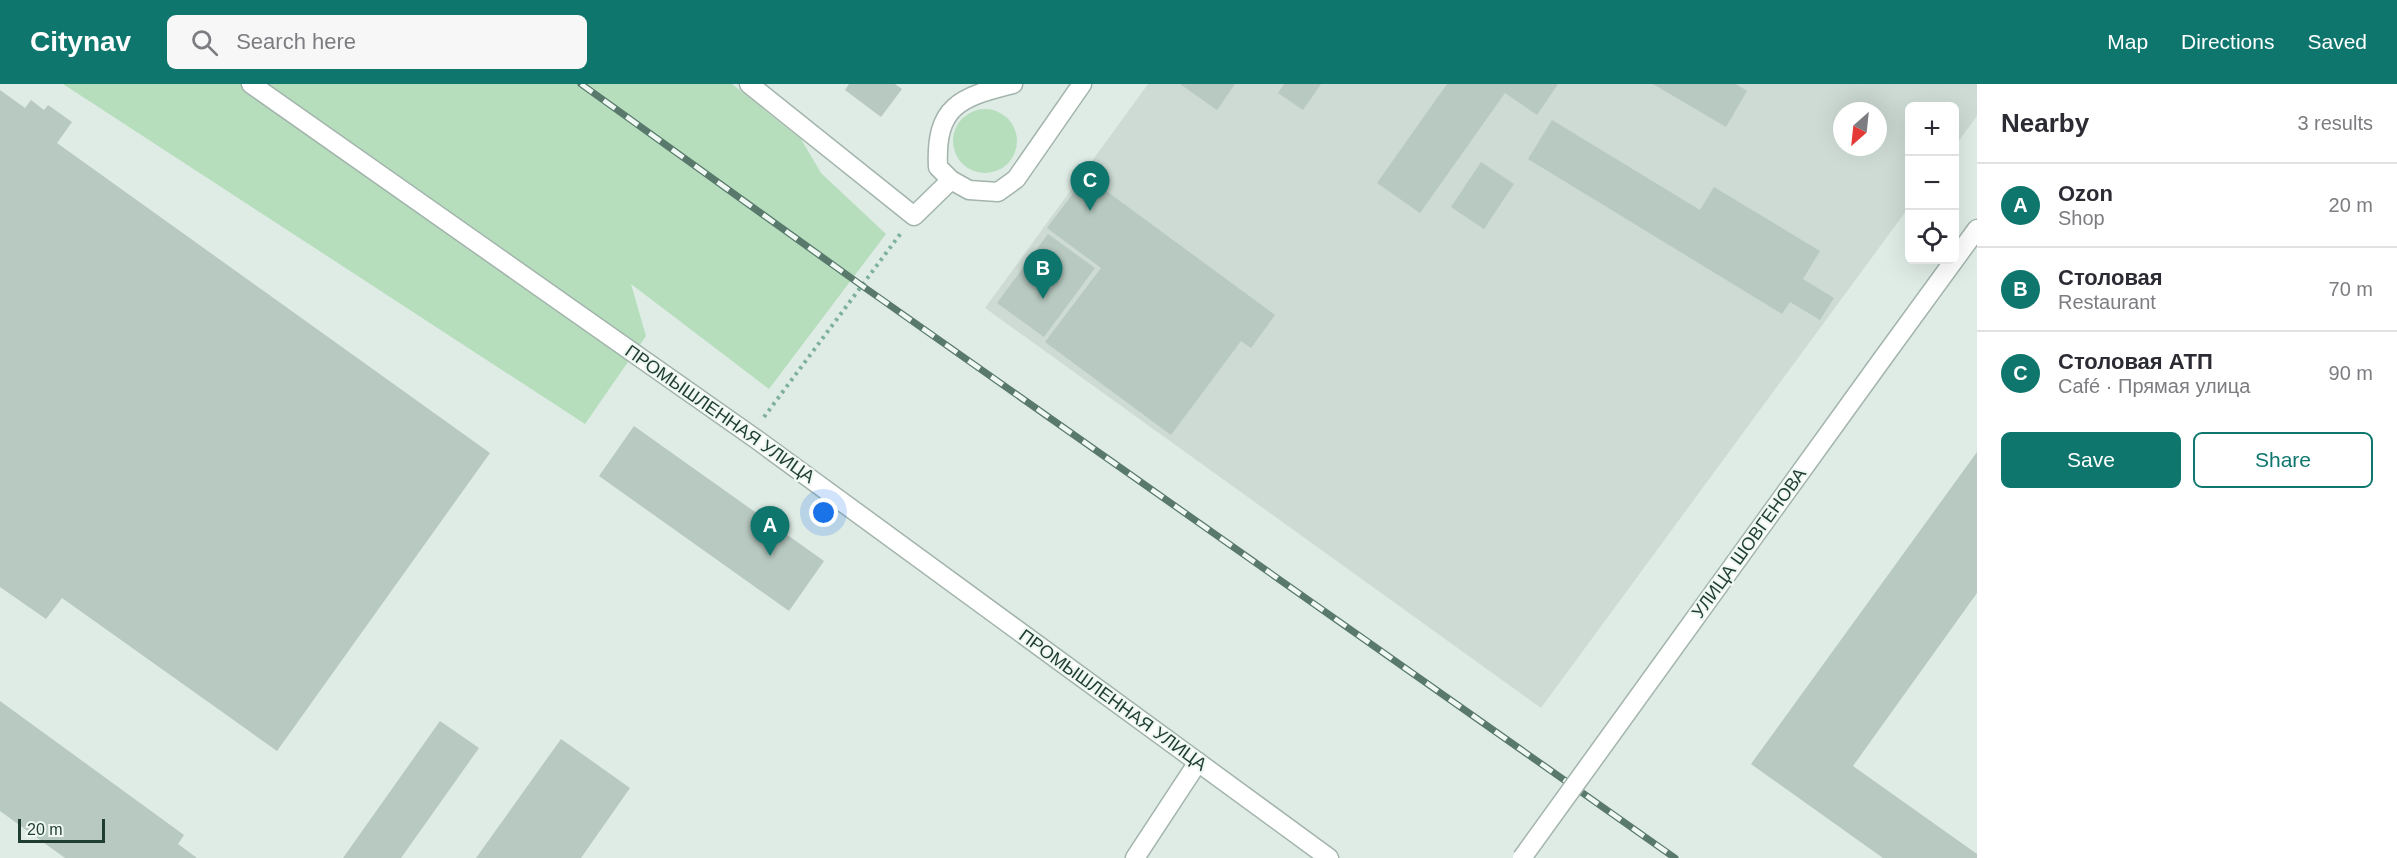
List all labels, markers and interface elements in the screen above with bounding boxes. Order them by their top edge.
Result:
search box [167,15,587,69]
text: Citynav [30,26,131,57]
icon: search [188,26,221,59]
text: Search here [236,29,356,54]
text: Map [2107,30,2148,53]
text: Directions [2181,30,2274,53]
text: Saved [2307,30,2367,53]
north arrow [1833,102,1887,156]
map controls [1905,102,1959,264]
button: + [1905,102,1959,156]
text: Nearby [2001,108,2089,138]
text: 3 results [2297,112,2373,134]
button: − [1905,156,1959,210]
pin: C [1070,162,1110,211]
text: Ozon [2058,181,2113,206]
text: A [2013,194,2028,216]
text: 20 m [2329,194,2373,216]
text: Shop [2058,207,2105,229]
button: locate [1905,210,1959,264]
pin: B [1024,250,1062,299]
text: Столовая [2058,265,2163,290]
text: B [2013,278,2028,300]
text: 70 m [2329,278,2373,300]
text: Restaurant [2058,291,2156,313]
street label: ПРОМЫШЛЕННАЯ УЛИЦА [621,341,819,487]
text: Столовая АТП [2058,349,2213,374]
text: C [2013,362,2028,384]
text: 90 m [2329,362,2373,384]
text: Café · Прямая улица [2058,375,2250,397]
button: Save [2001,432,2181,488]
button: Share [2193,432,2373,488]
street label: УЛИЦА ШОВГЕНОВА [1688,464,1810,622]
your location [809,498,838,527]
pin: A [750,506,790,556]
street label: ПРОМЫШЛЕННАЯ УЛИЦА [1015,625,1211,775]
scale bar [18,816,105,844]
text: 20 m [27,821,63,838]

